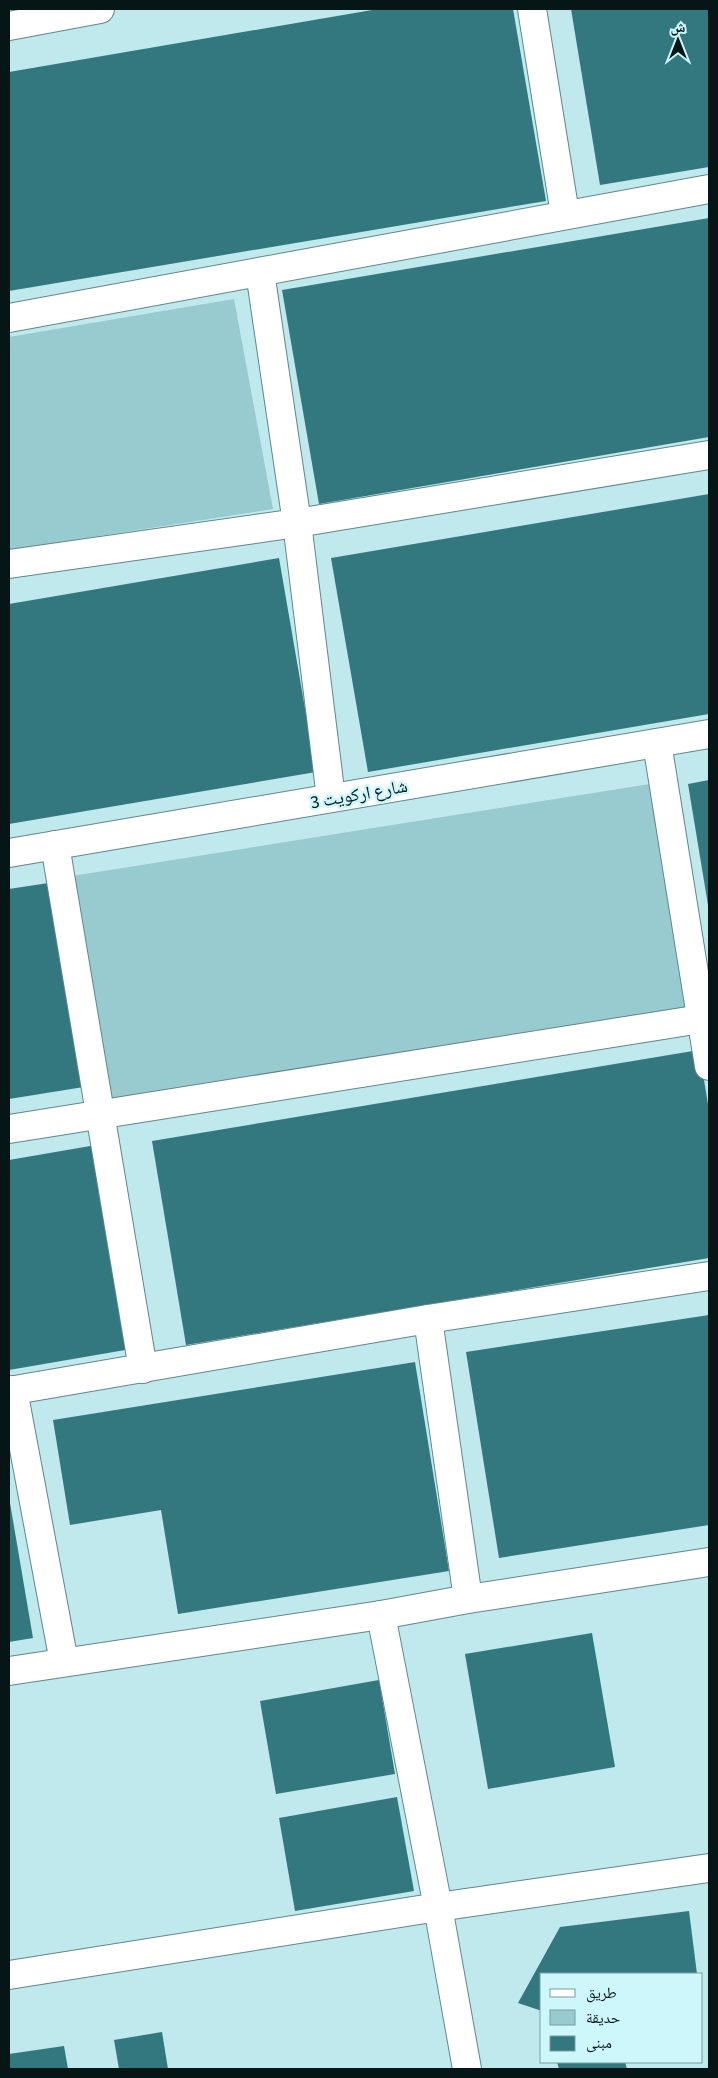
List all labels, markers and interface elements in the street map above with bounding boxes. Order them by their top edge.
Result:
north arrow [653,15,703,65]
text: ش [671,18,686,38]
street label: شارع اركويت 3 [308,774,410,815]
legend [540,1973,703,2063]
text: طريق [586,1983,617,2004]
text: حديقة [586,2008,621,2029]
text: مبنى [586,2033,612,2054]

